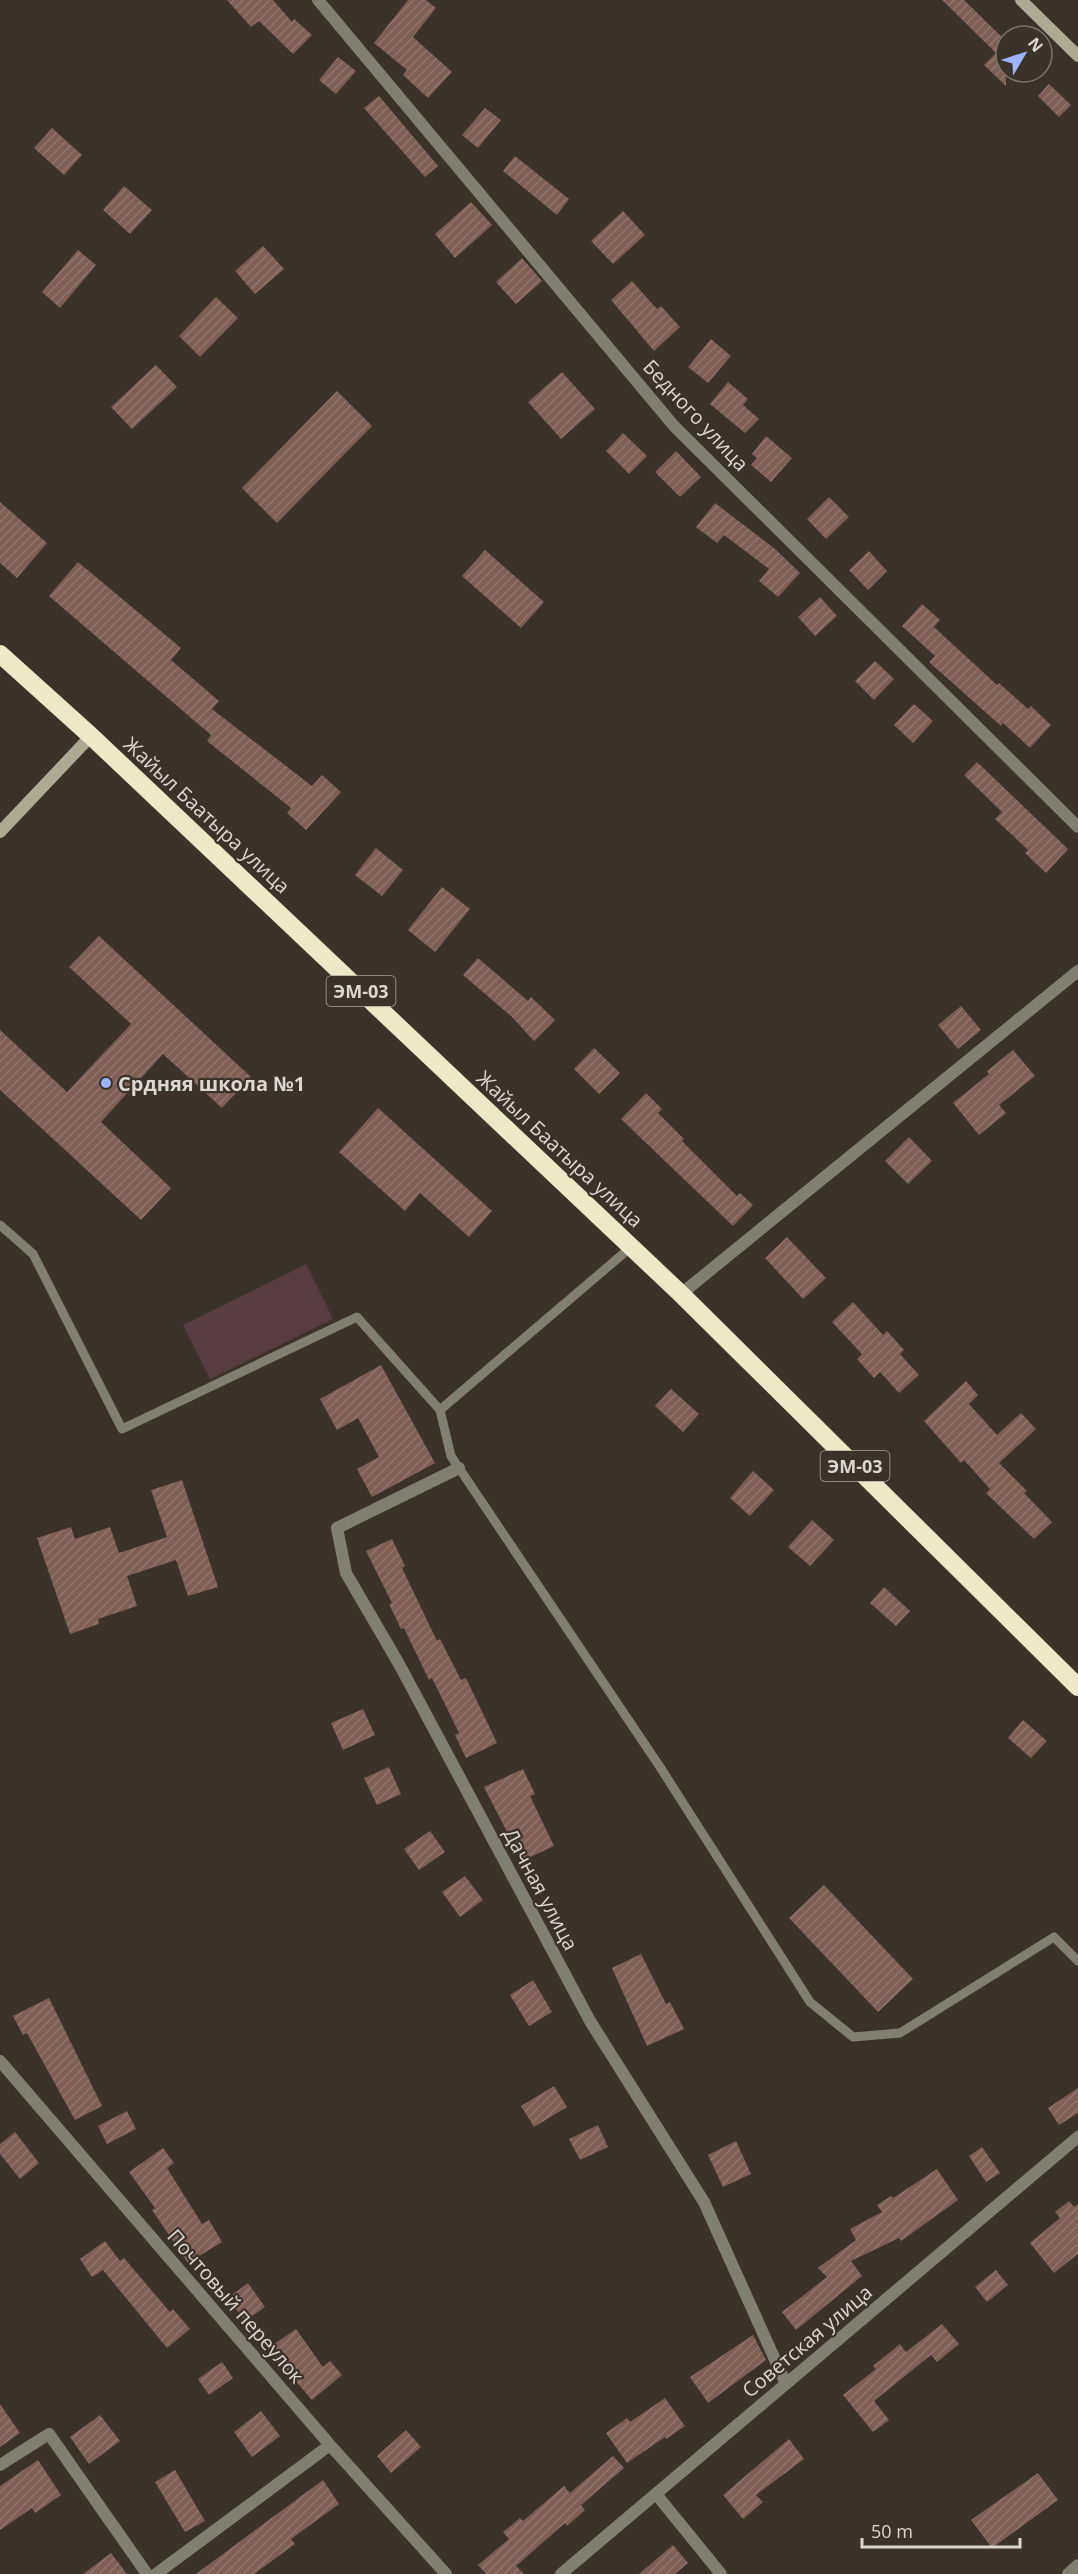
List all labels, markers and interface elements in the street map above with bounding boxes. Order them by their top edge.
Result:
north arrow [994,24,1054,84]
text: N [1023,33,1048,57]
street label: Бедного улица [637,353,755,477]
street label: Жайыл Баатыра улица [118,731,296,899]
road number: ЭМ-03 [326,976,395,1006]
street label: Жайыл Баатыра улица [471,1065,649,1233]
place label: Срдняя школа №1 [118,1070,305,1097]
marker: Срдняя школа №1 [99,1076,113,1090]
road number: ЭМ-03 [820,1451,890,1481]
street label: Дачная улица [497,1823,585,1955]
street label: Почтовый переулок [162,2223,311,2389]
street label: Советская улица [736,2279,878,2403]
scale bar [862,2511,1020,2549]
text: 50 m [871,2519,913,2543]

